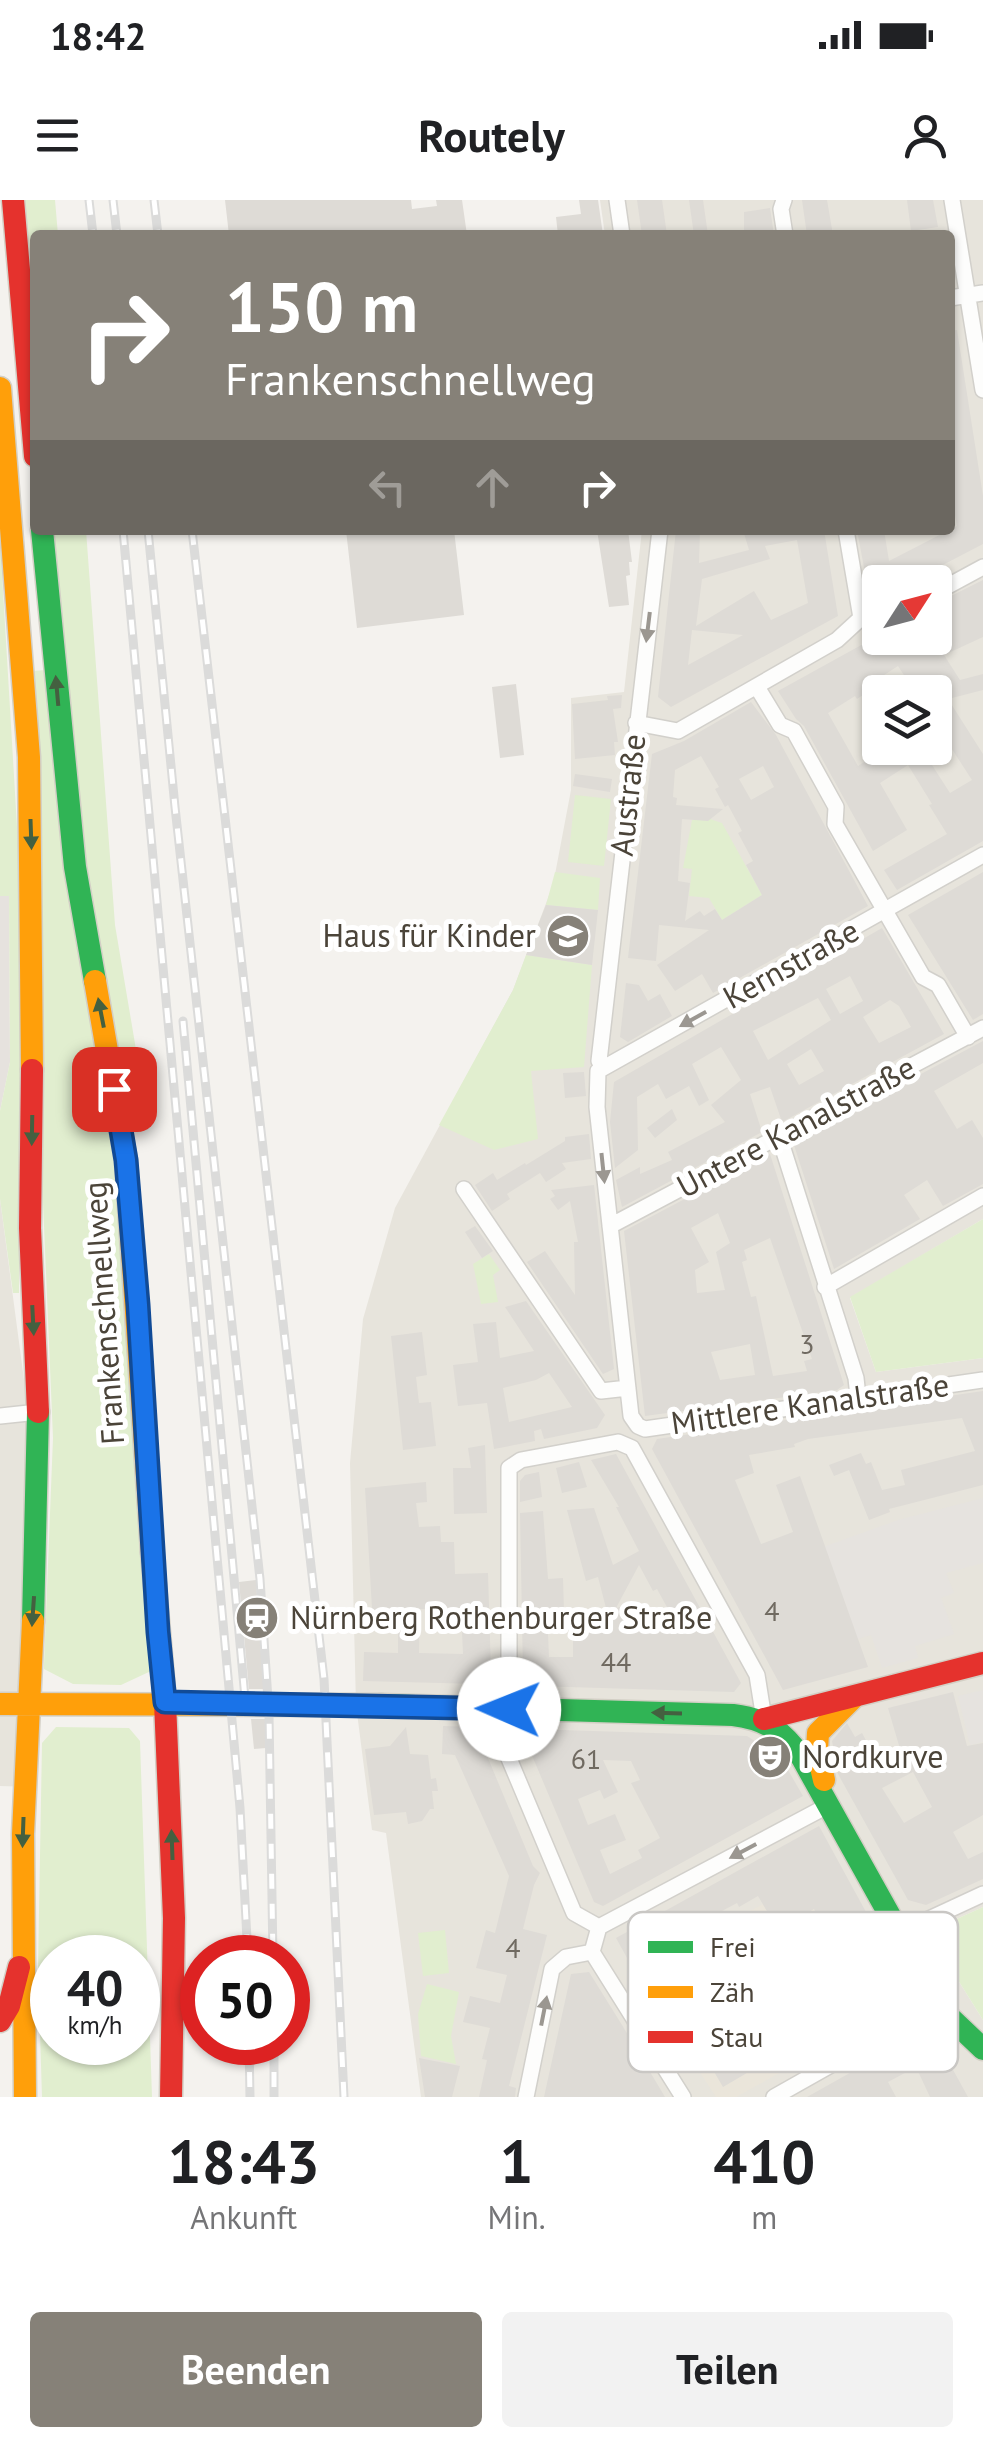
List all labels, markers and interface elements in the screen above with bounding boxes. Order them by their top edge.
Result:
text: 18:42 [50,11,146,60]
text: Routely [418,106,565,164]
icon: menu [30,108,85,163]
icon: person [898,108,953,163]
text: 150 m [225,261,418,351]
icon: right [60,270,190,400]
text: Frankenschnellweg [225,349,596,407]
icon: left [360,460,415,515]
icon: ahead [465,460,520,515]
icon: right [570,460,625,515]
north arrow [862,565,952,655]
map controls [862,565,952,765]
one-way arrow [640,611,656,643]
one-way arrow [48,675,64,706]
button: layers [862,675,952,765]
street label: Austraße [600,732,654,858]
one-way arrow [24,819,40,851]
street label: Kernstraße [715,909,866,1018]
school or university icon: Haus für Kinder [545,913,591,959]
place label: Haus für Kinder [323,914,536,956]
one-way arrow [93,997,108,1028]
one-way arrow [679,1010,708,1027]
street label: Untere Kanalstraße [669,1046,922,1207]
pin [72,1047,157,1132]
icon: arrive [87,1062,142,1117]
one-way arrow [24,1114,40,1146]
one-way arrow [596,1153,612,1185]
street label: Frankenschnellweg [73,1180,133,1446]
one-way arrow [25,1305,41,1337]
house number: 3 [799,1325,815,1362]
street label: Mittlere Kanalstraße [668,1363,952,1443]
house number: 4 [764,1592,780,1629]
station icon: Nürnberg Rothenburger Straße [234,1595,280,1641]
one-way arrow [25,1596,41,1628]
place label: Nürnberg Rothenburger Straße [290,1596,712,1638]
house number: 44 [601,1643,631,1680]
position arrow [457,1657,561,1761]
one-way arrow [651,1704,683,1720]
theatre icon: Nordkurve [747,1734,793,1780]
place label: Nordkurve [802,1735,944,1777]
house number: 61 [571,1740,601,1777]
one-way arrow [15,1816,31,1848]
one-way arrow [163,1829,179,1861]
one-way arrow [728,1842,757,1859]
legend [628,1912,958,2072]
text: Frei [710,1928,756,1965]
house number: 4 [505,1929,521,1966]
speed limit sign: 50 [180,1935,310,2065]
text: 40 [67,1955,123,2020]
text: Zäh [710,1973,754,2010]
one-way arrow [536,1995,552,2026]
text: km/h [68,2009,122,2041]
text: Stau [710,2018,763,2055]
text: 18:43 [168,2122,320,2200]
text: 1 [500,2122,534,2200]
text: 410 [713,2122,815,2200]
text: Ankunft [190,2196,297,2238]
text: Min. [487,2196,546,2238]
text: m [751,2196,777,2238]
button: Beenden [30,2312,482,2427]
button: Teilen [502,2312,953,2427]

